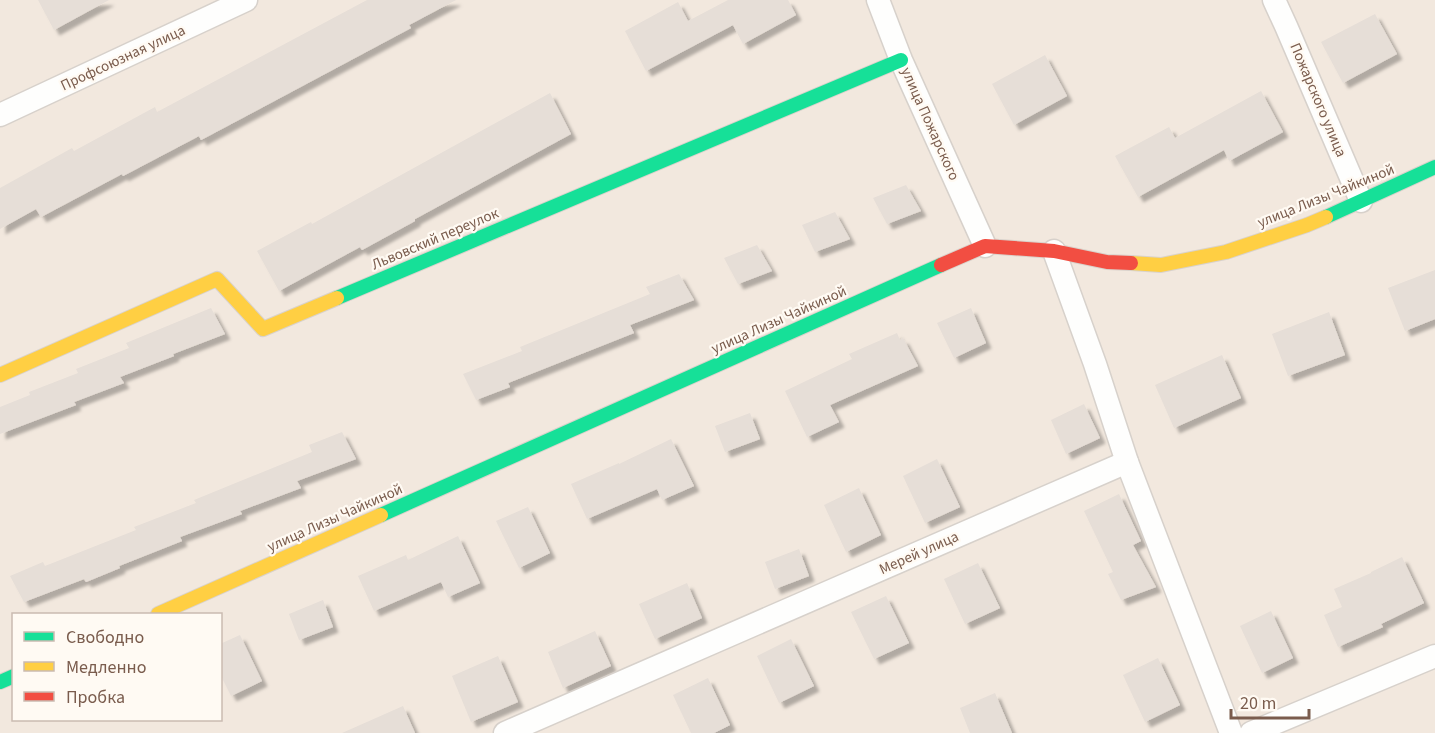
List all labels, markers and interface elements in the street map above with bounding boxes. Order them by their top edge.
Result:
street label: Профсоюзная улица [57,20,189,96]
street label: Пожарского улица [1285,40,1351,160]
street label: улица Пожарского [896,64,964,184]
street label: улица Лизы Чайкиной [1254,159,1398,233]
street label: Львовский переулок [368,202,502,275]
street label: улица Лизы Чайкиной [708,281,850,359]
street label: улица Лизы Чайкиной [264,479,406,557]
street label: Мерей улица [876,526,962,580]
legend [12,613,222,721]
text: Свободно [66,625,144,650]
text: Медленно [66,655,146,680]
scale bar [1231,682,1309,720]
text: Пробка [66,685,125,710]
text: 20 m [1240,691,1276,716]

